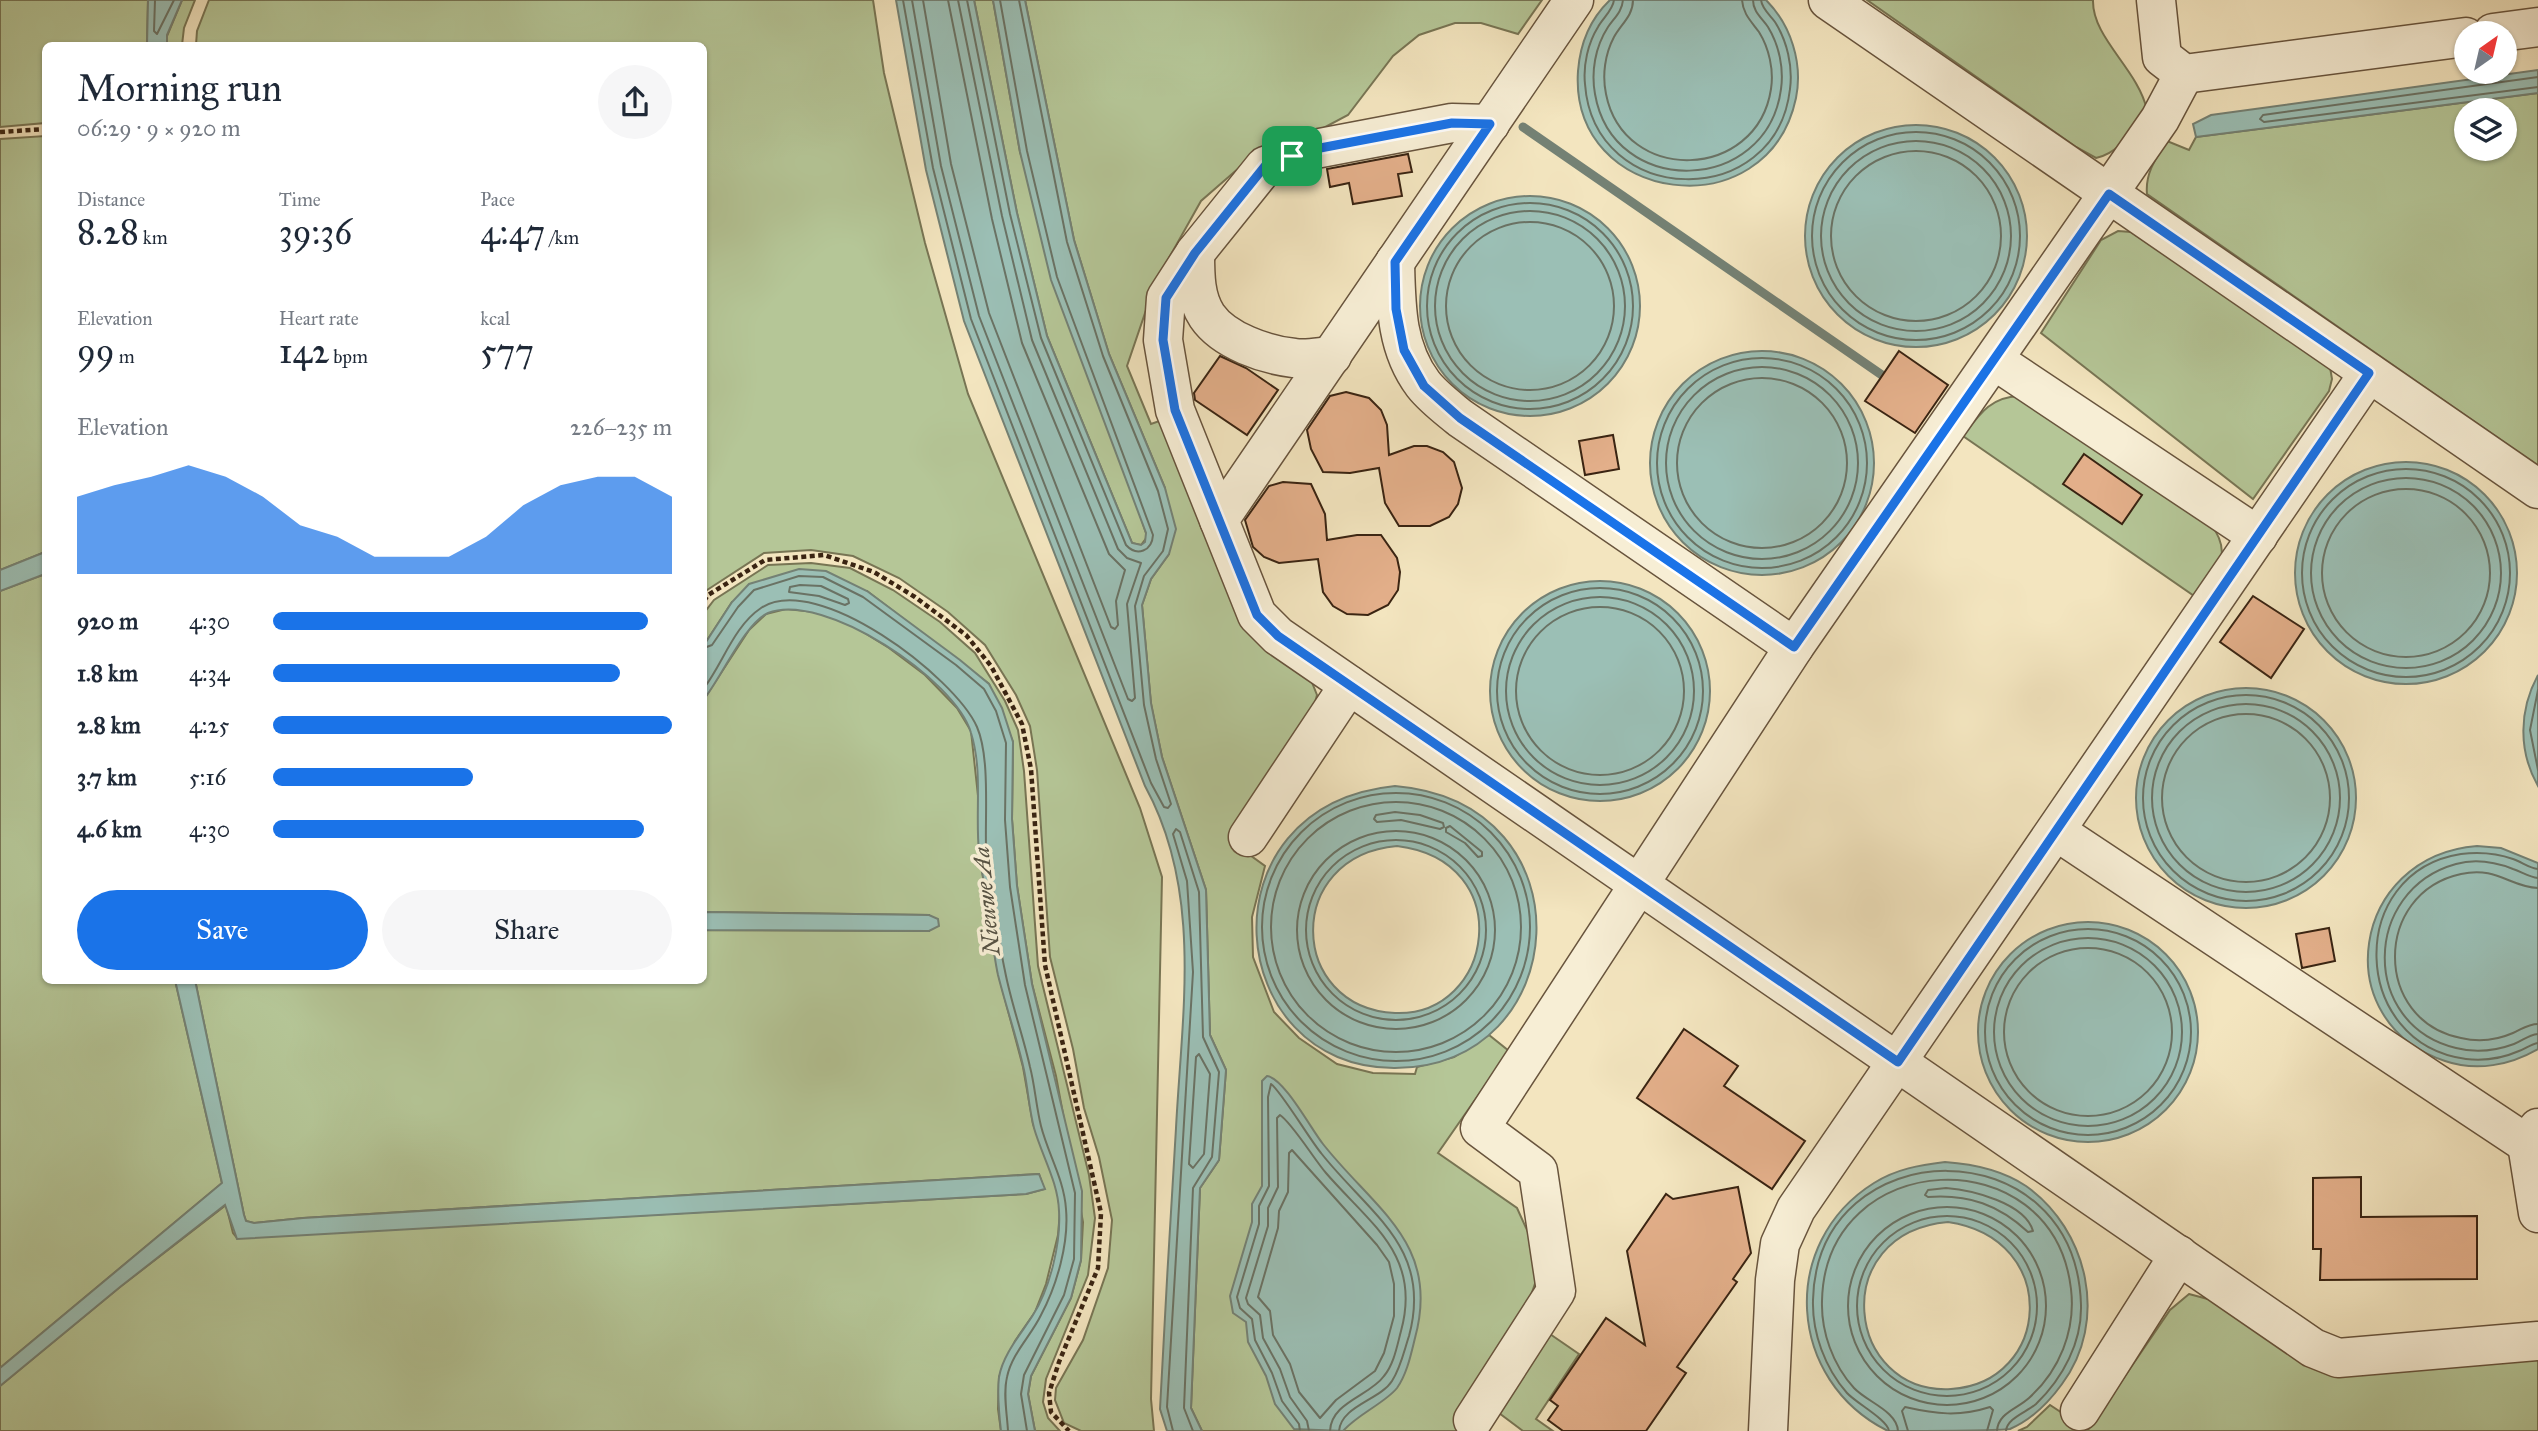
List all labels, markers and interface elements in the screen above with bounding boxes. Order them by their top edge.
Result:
north arrow [2454,21,2516,84]
map controls [2454,21,2517,161]
text: Morning run [77,65,282,111]
button: share [598,65,672,139]
button: layers [2454,98,2517,161]
text: 06:29 · 9 × 920 m [77,114,241,142]
pin [1262,126,1322,186]
icon: arrive [1273,137,1311,175]
text: Distance [77,188,145,211]
text: Time [279,188,321,211]
text: Pace [480,188,515,211]
text: 8.28 [77,211,139,254]
text: 39:36 [279,211,352,254]
text: 4:47 [480,211,545,254]
text: km [139,226,168,249]
text: /km [545,226,579,249]
text: Elevation [77,307,152,330]
text: Heart rate [279,307,359,330]
text: kcal [480,307,510,330]
text: 99 [77,330,115,373]
text: 142 [279,330,329,373]
text: 577 [480,330,534,373]
text: m [115,345,135,368]
text: bpm [329,345,368,368]
text: Elevation [77,413,168,441]
text: 226–235 m [570,413,672,441]
text: 920 m [77,607,138,635]
text: 4:30 [189,607,230,635]
text: 1.8 km [77,659,138,687]
text: 4:34 [189,659,230,687]
text: 2.8 km [77,711,141,739]
text: 4:25 [189,711,229,739]
text: 3.7 km [77,763,137,791]
text: 5:16 [189,763,226,791]
text: 4.6 km [77,815,142,843]
text: 4:30 [189,815,230,843]
water label: Nieuwe Aa [966,845,1006,959]
button: Save [77,890,368,970]
button: Share [382,890,672,970]

